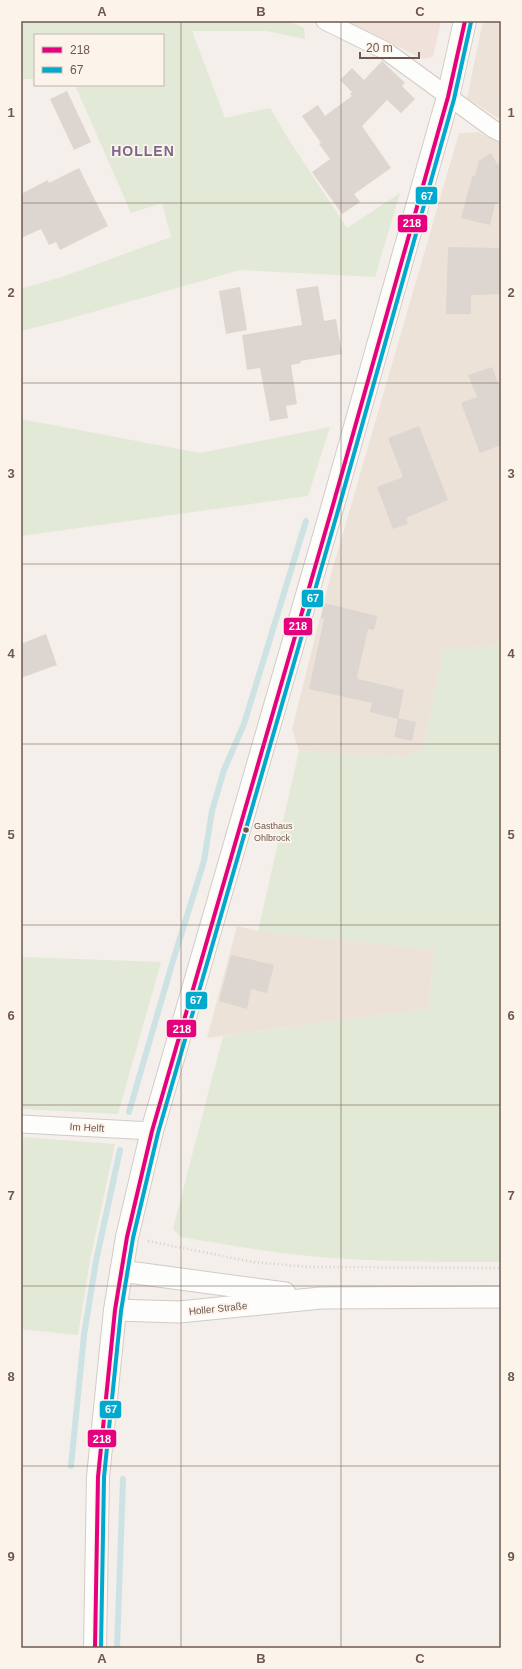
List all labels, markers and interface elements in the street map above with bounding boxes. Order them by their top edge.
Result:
text: A [97,4,107,19]
text: B [256,4,266,19]
text: C [415,4,425,19]
legend [34,34,164,86]
scale bar [360,34,419,60]
text: 20 m [366,41,393,55]
text: 218 [70,43,90,57]
text: 67 [70,63,84,77]
text: 1 [7,105,15,120]
text: 1 [507,105,515,120]
district label: HOLLEN [111,143,175,159]
line badge: 67 [415,186,438,205]
text: 67 [421,190,433,202]
line badge: 218 [397,214,428,233]
text: 218 [403,217,421,229]
text: 2 [7,285,15,300]
text: 2 [507,285,515,300]
text: 3 [7,466,15,481]
text: 3 [507,466,515,481]
line badge: 67 [301,589,324,608]
text: 67 [307,592,319,604]
line badge: 218 [283,617,313,636]
text: 218 [289,620,307,632]
text: 4 [7,646,15,661]
text: 4 [507,646,515,661]
place label: Gasthaus Ohlbrock [254,821,293,843]
marker: Gasthaus Ohlbrock [241,825,251,835]
text: 5 [7,827,15,842]
text: 5 [507,827,515,842]
line badge: 67 [185,991,208,1010]
text: 67 [190,994,202,1006]
text: 6 [7,1008,15,1023]
text: 6 [507,1008,515,1023]
line badge: 218 [166,1019,197,1038]
text: 218 [173,1023,191,1035]
street label: Im Helft [69,1121,105,1134]
text: 7 [7,1188,15,1203]
text: 7 [507,1188,515,1203]
street label: Holler Straße [188,1300,248,1317]
text: 8 [7,1369,15,1384]
text: 8 [507,1369,515,1384]
line badge: 67 [99,1400,122,1419]
text: 67 [105,1403,117,1415]
line badge: 218 [87,1429,117,1448]
text: 218 [93,1433,111,1445]
text: 9 [7,1549,15,1564]
text: 9 [507,1549,515,1564]
text: A [97,1651,107,1666]
text: B [256,1651,266,1666]
text: C [415,1651,425,1666]

